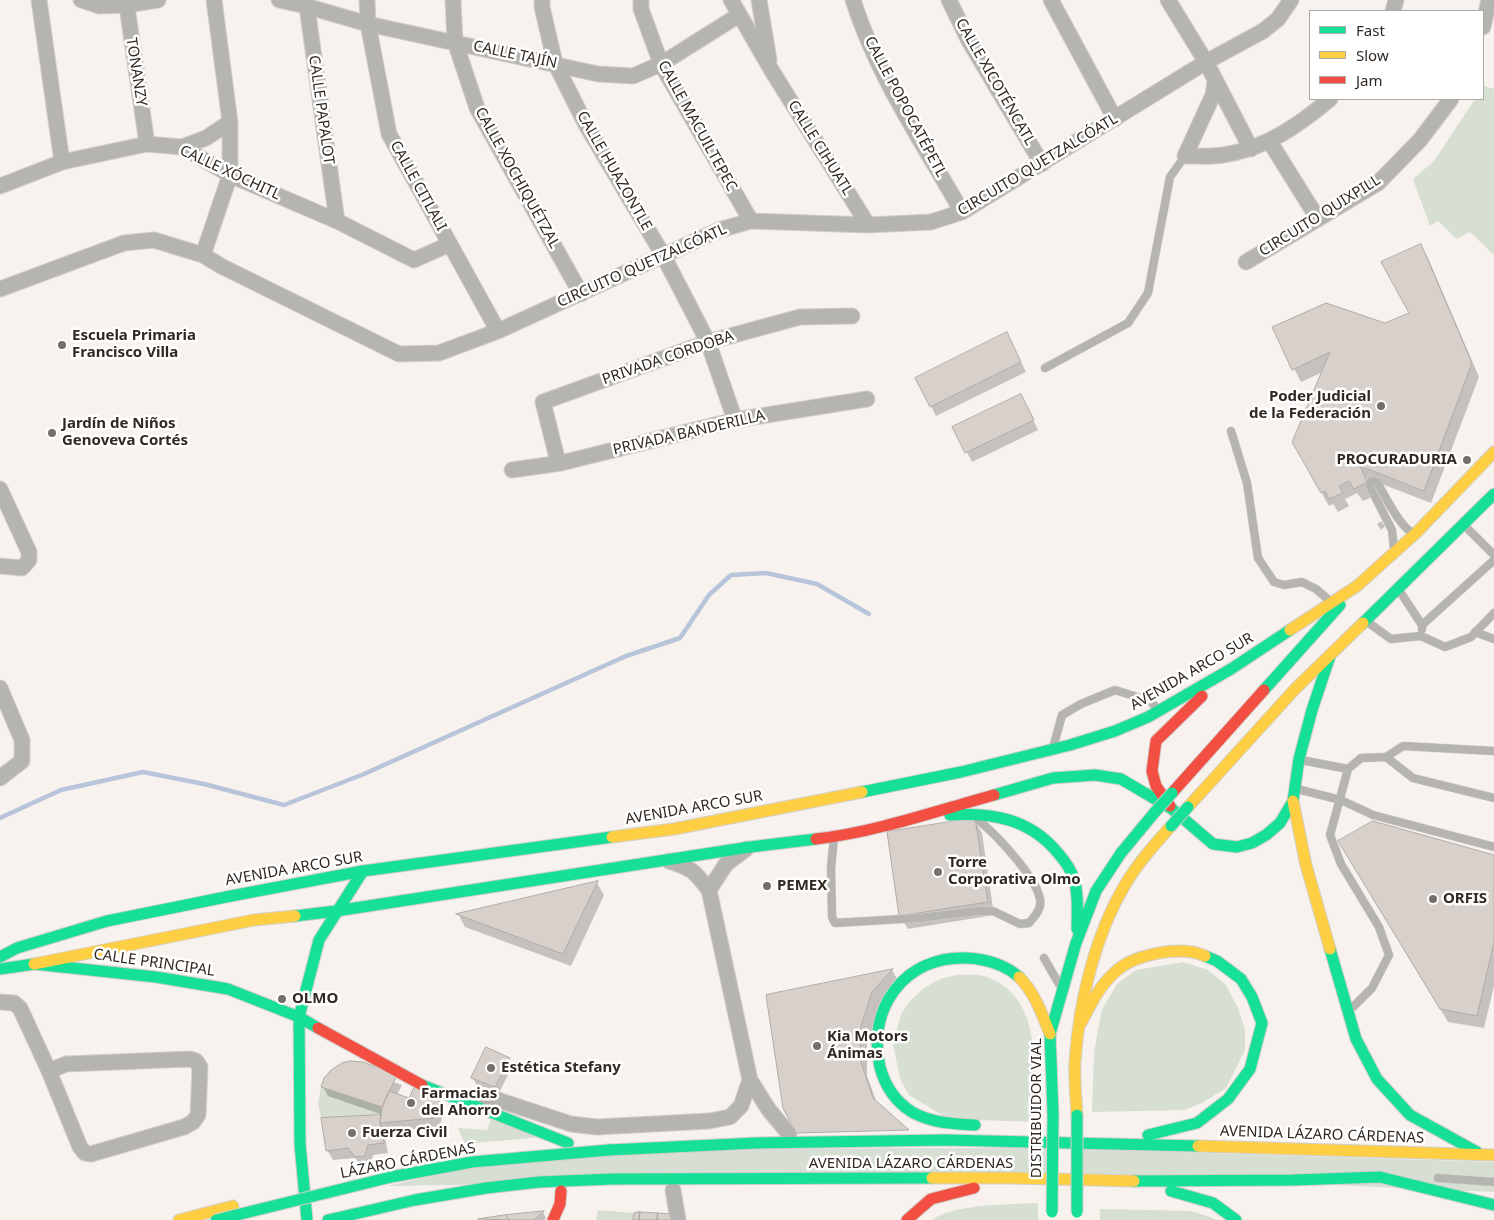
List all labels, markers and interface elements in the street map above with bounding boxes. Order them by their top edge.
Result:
legend [1309,10,1484,100]
street label: CALLE XICOTÉNCATL [951,15,1039,149]
text: Fast [1356,20,1385,40]
street label: CALLE POPOCATÉPETL [860,34,950,180]
street label: TONANZY [122,36,150,108]
street label: CALLE TAJÍN [471,37,559,73]
text: Slow [1356,45,1389,65]
street label: CALLE PAPALOT [304,54,338,166]
street label: CALLE MACUILTEPEC [654,58,740,194]
text: Jam [1356,70,1383,90]
street label: CALLE CIHUATL [784,97,856,199]
street label: CALLE XOCHIQUÉTZAL [471,104,563,252]
street label: CALLE HUAZONTLE [573,108,655,234]
street label: CIRCUITO QUETZALCÓATL [955,110,1121,220]
street label: CALLE CITLALI [386,138,450,234]
street label: CALLE XÓCHITL [177,142,283,204]
street label: CIRCUITO QUIXPILL [1256,171,1384,261]
street label: CIRCUITO QUETZALCÓATL [555,220,729,312]
place label: Escuela Primaria Francisco Villa [72,327,196,362]
street label: PRIVADA CORDOBA [600,327,736,389]
marker: Escuela Primaria Francisco Villa [56,339,68,351]
place label: Poder Judicial de la Federación [1249,388,1371,423]
marker: Poder Judicial de la Federación [1375,400,1387,412]
street label: PRIVADA BANDERILLA [611,407,767,459]
place label: Jardín de Niños Genoveva Cortés [62,415,188,450]
marker: Jardín de Niños Genoveva Cortés [46,427,58,439]
place label: PROCURADURIA [1336,451,1457,469]
marker: PROCURADURIA [1461,454,1473,466]
street label: AVENIDA ARCO SUR [1127,629,1257,715]
street label: AVENIDA ARCO SUR [624,787,764,829]
street label: AVENIDA ARCO SUR [224,848,364,890]
place label: Torre Corporativa Olmo [948,854,1081,889]
marker: Torre Corporativa Olmo [932,866,944,878]
place label: PEMEX [777,877,827,895]
marker: PEMEX [761,880,773,892]
place label: ORFIS [1443,890,1487,908]
marker: ORFIS [1427,893,1439,905]
street label: CALLE PRINCIPAL [92,946,216,980]
place label: OLMO [292,990,338,1008]
marker: OLMO [276,993,288,1005]
place label: Kia Motors Ánimas [827,1028,908,1063]
street label: DISTRIBUIDOR VIAL [1028,1038,1046,1178]
marker: Kia Motors Ánimas [811,1040,823,1052]
place label: Estética Stefany [501,1059,621,1077]
marker: Estética Stefany [485,1062,497,1074]
place label: Farmacias del Ahorro [421,1085,500,1120]
marker: Farmacias del Ahorro [405,1097,417,1109]
street label: AVENIDA LÁZARO CÁRDENAS [1220,1122,1424,1148]
place label: Fuerza Civil [362,1124,448,1142]
marker: Fuerza Civil [346,1127,358,1139]
street label: LÁZARO CÁRDENAS [339,1139,477,1183]
street label: AVENIDA LÁZARO CÁRDENAS [809,1155,1013,1173]

